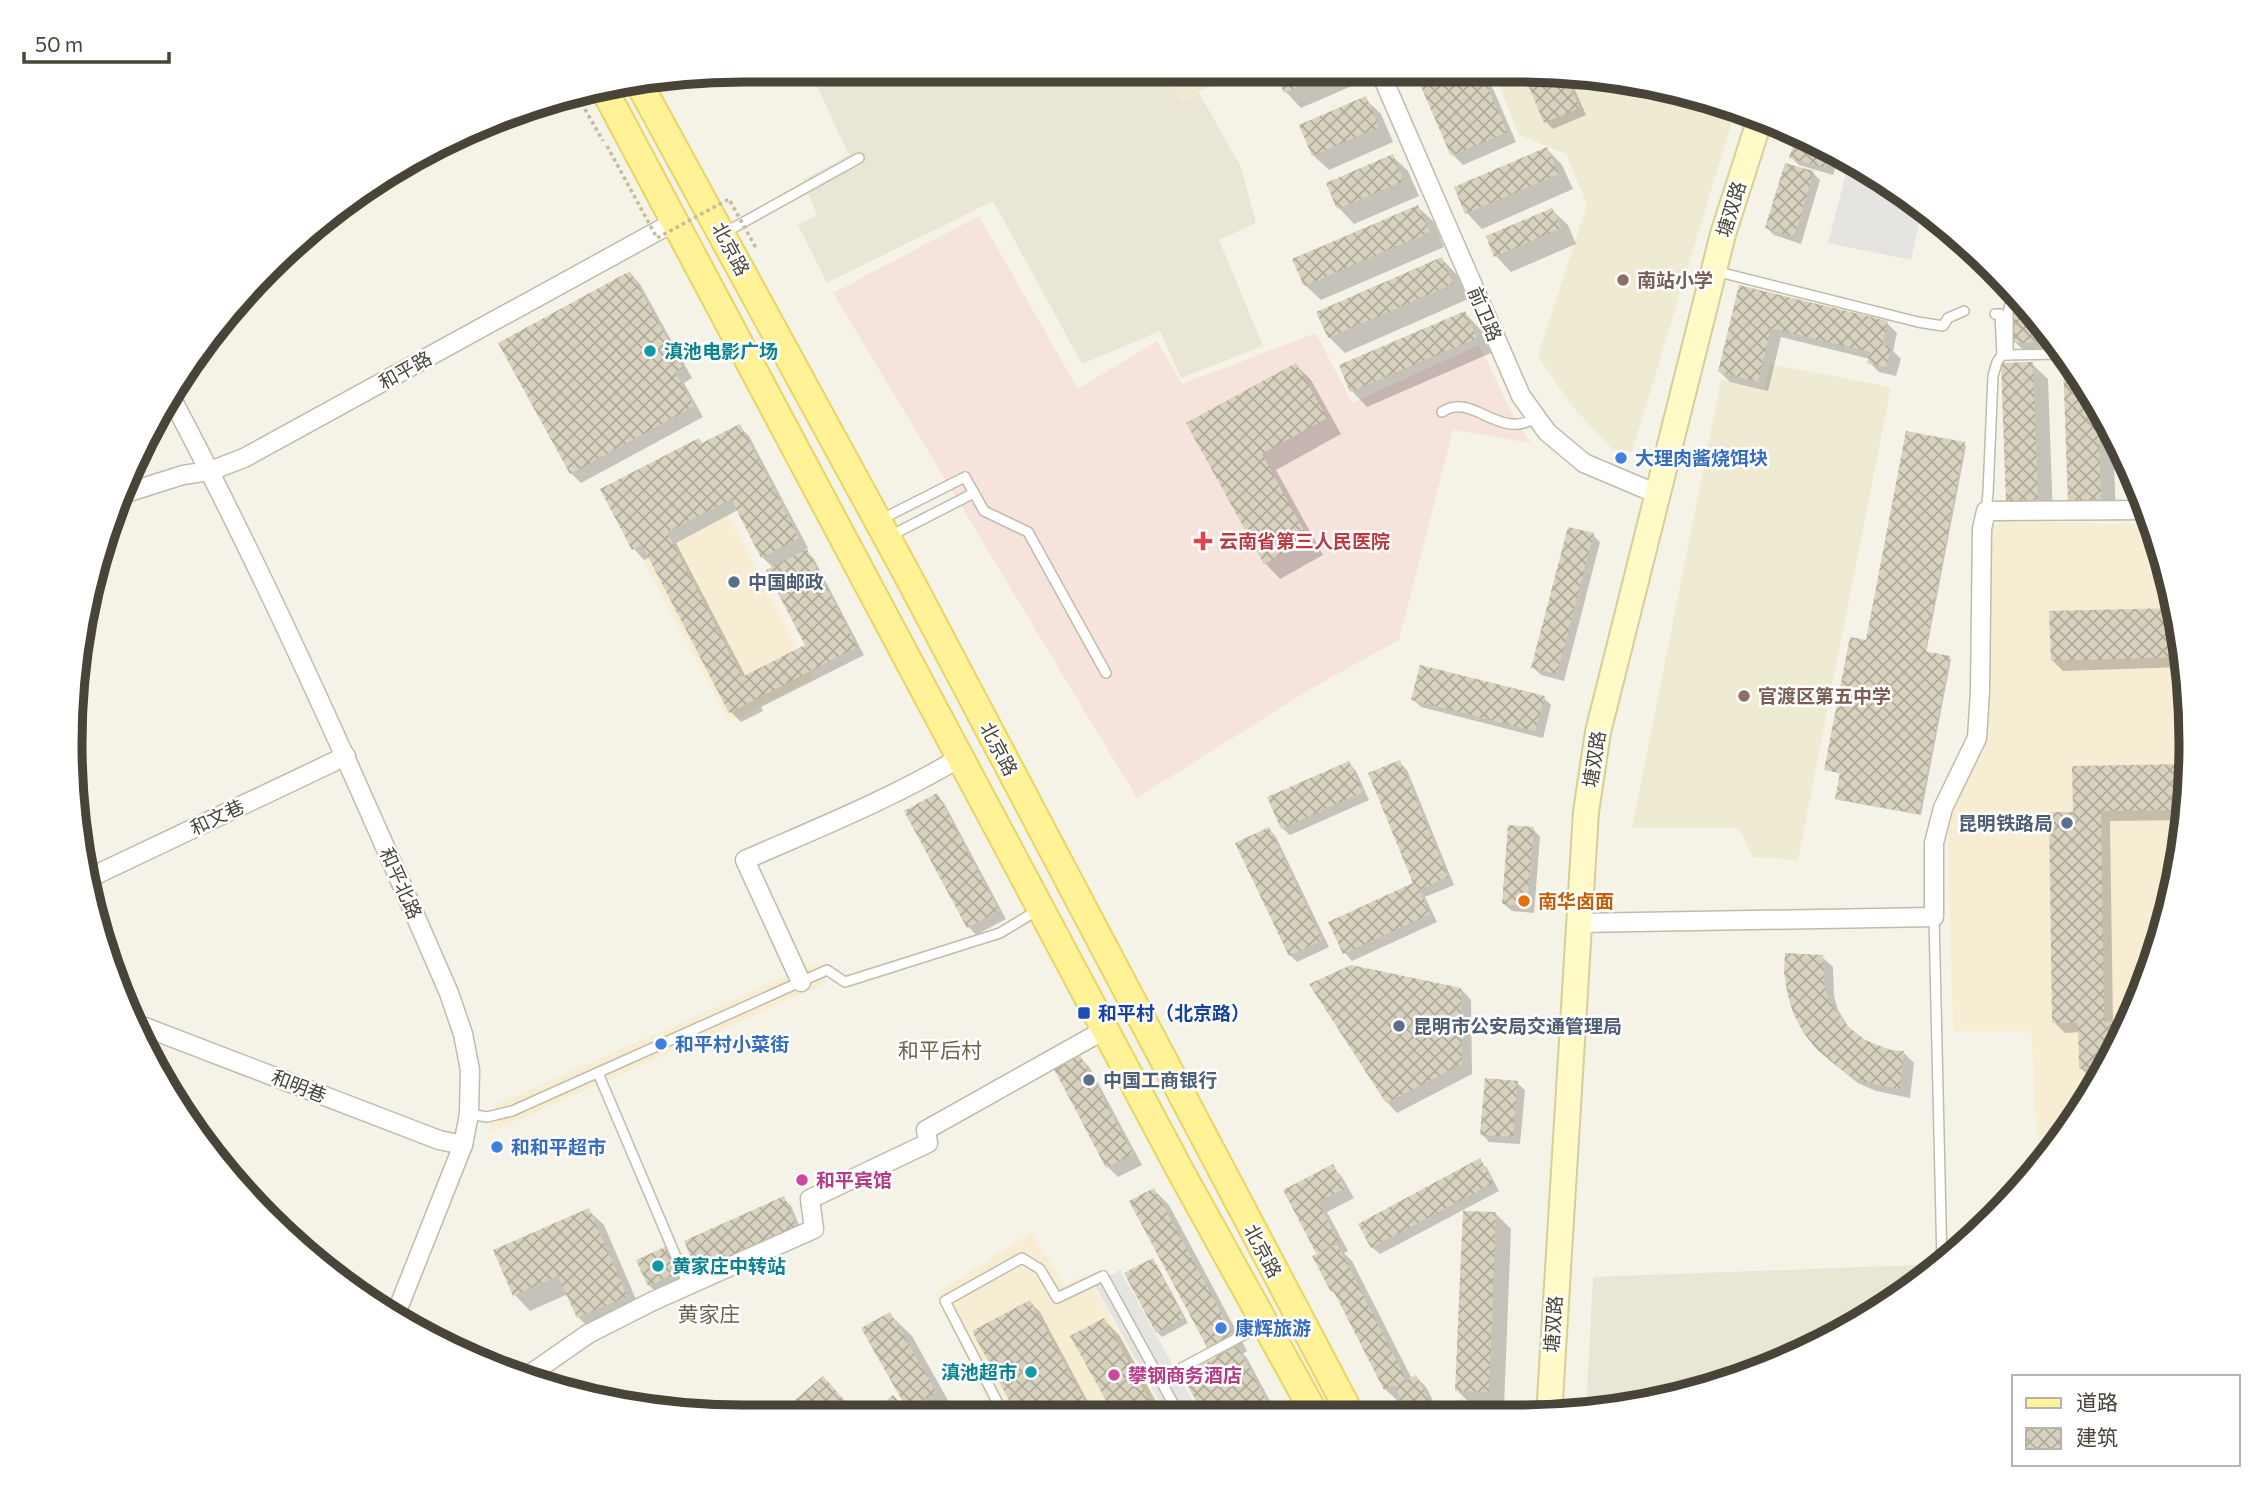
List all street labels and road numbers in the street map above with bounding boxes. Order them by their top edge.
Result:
street label: 塘双路 [1711,178,1750,239]
street label: 北京路 [708,218,755,279]
street label: 前卫路 [1464,283,1507,345]
street label: 和平路 [374,346,435,393]
street label: 北京路 [976,718,1023,779]
street label: 塘双路 [1578,729,1609,789]
street label: 和文巷 [186,794,247,839]
street label: 和平北路 [375,843,427,922]
street label: 和明巷 [268,1065,330,1106]
street label: 北京路 [1240,1220,1287,1281]
street label: 塘双路 [1539,1295,1566,1353]

